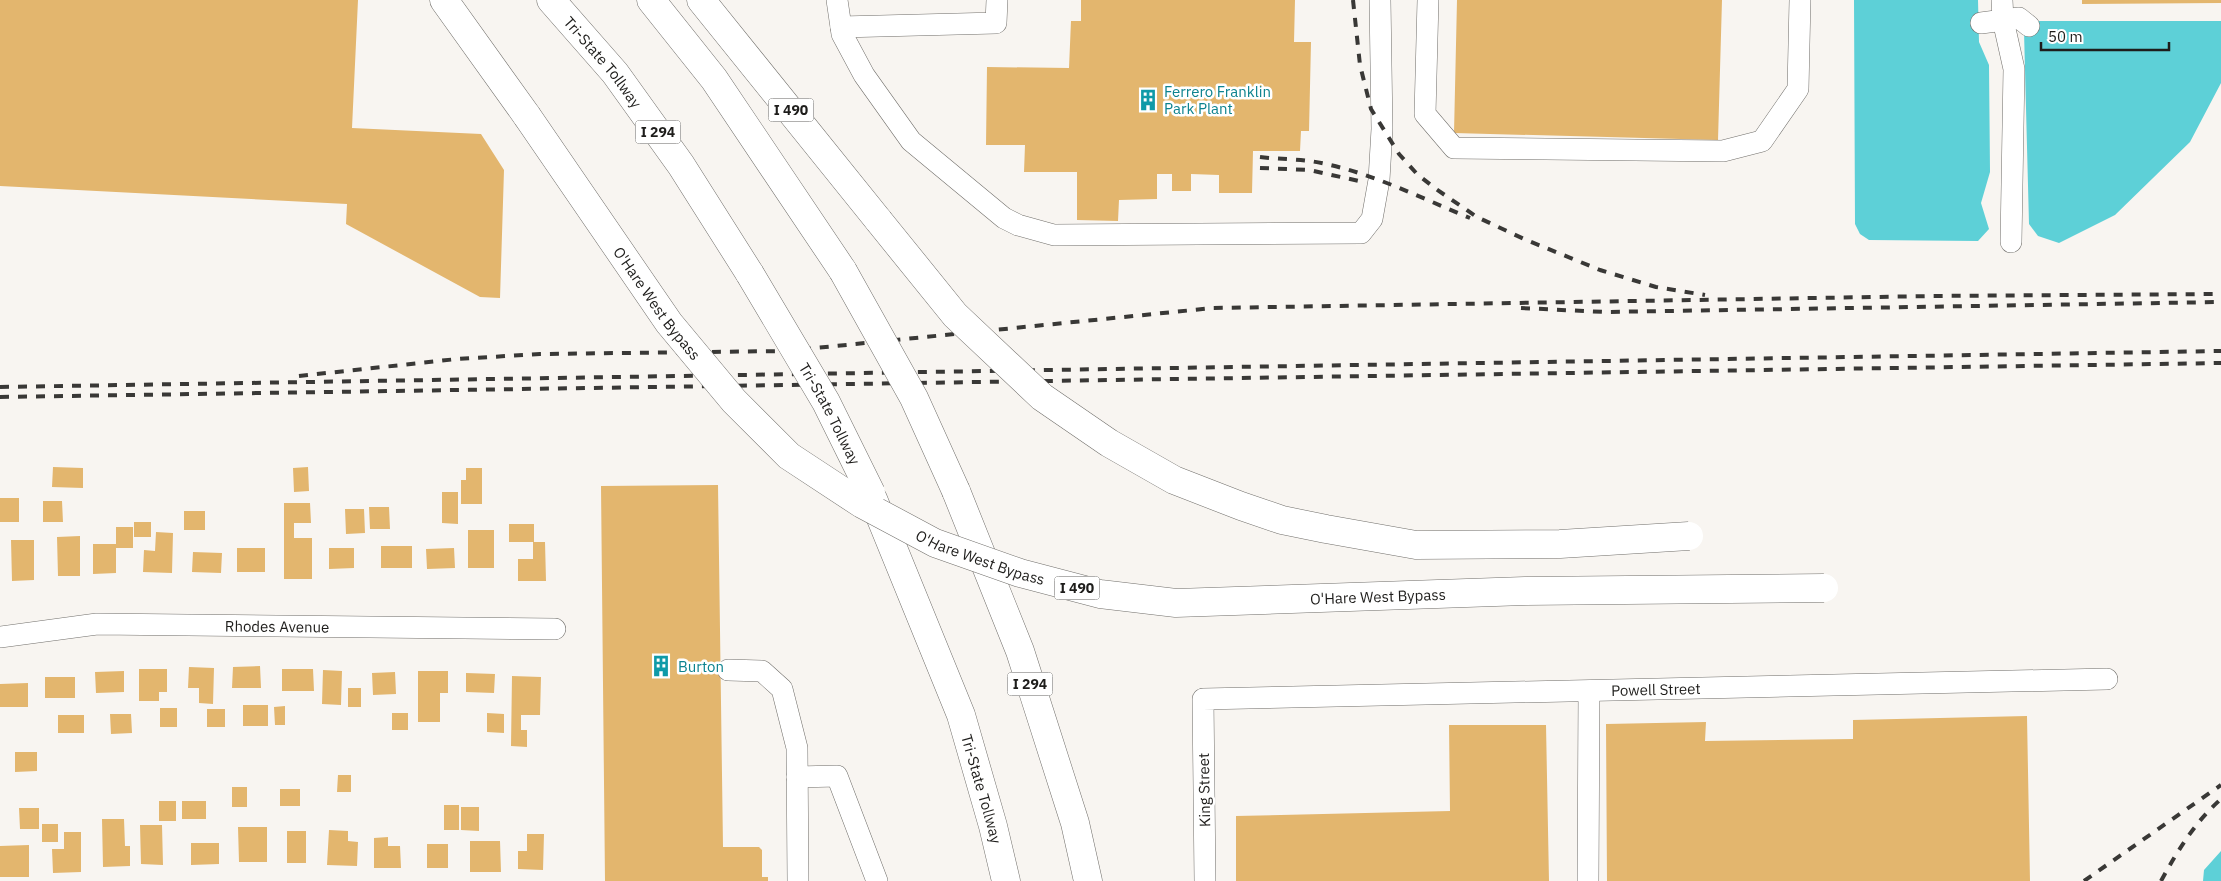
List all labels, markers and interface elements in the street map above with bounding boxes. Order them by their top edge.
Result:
street label: Tri-State Tollway [560,12,647,112]
scale bar [2041,20,2168,52]
text: 50 m [2048,27,2083,46]
place label: Ferrero Franklin Park Plant [1164,82,1271,118]
building icon: Ferrero Franklin Park Plant [1135,87,1161,113]
road number: I 490 [768,98,814,122]
road number: I 294 [636,120,680,144]
street label: O'Hare West Bypass [610,243,705,364]
street label: Tri-State Tollway [795,359,865,468]
street label: O'Hare West Bypass [913,525,1047,589]
road number: I 490 [1054,576,1100,600]
street label: O'Hare West Bypass [1310,584,1446,608]
street label: Rhodes Avenue [225,616,329,636]
building icon: Burton [648,653,674,679]
place label: Burton [678,657,724,676]
road number: I 294 [1008,672,1052,696]
street label: Powell Street [1611,678,1701,699]
street label: Tri-State Tollway [958,732,1006,846]
street label: King Street [1194,753,1214,827]

